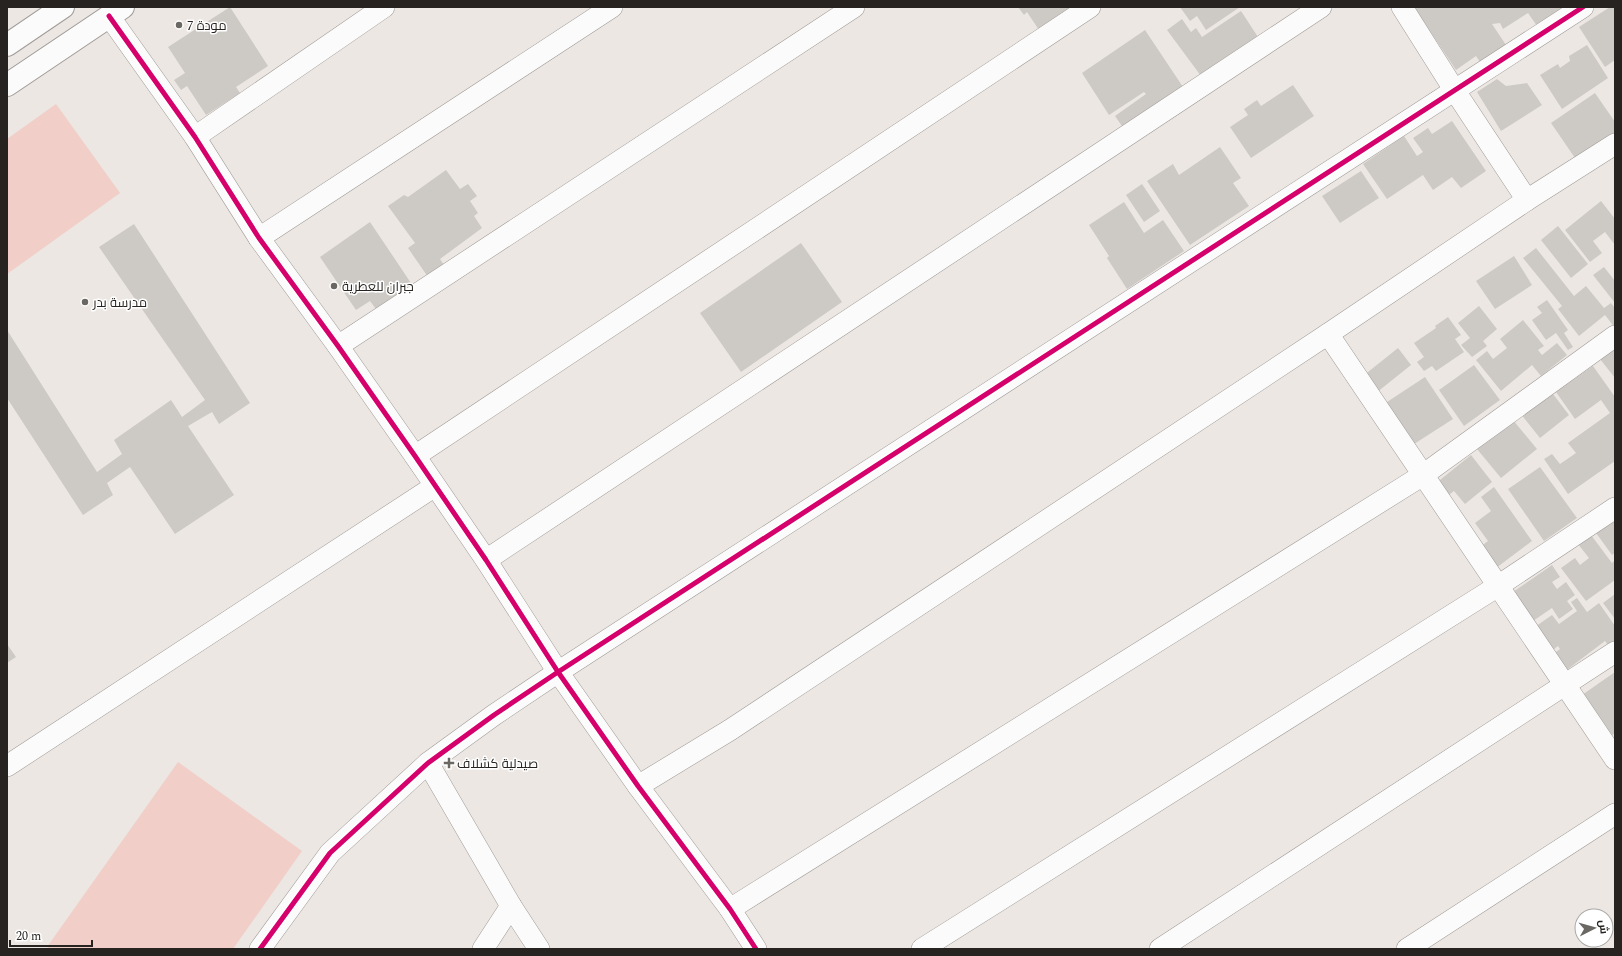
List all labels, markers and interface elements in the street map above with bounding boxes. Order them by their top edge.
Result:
place label: مودة 7 [187,16,226,36]
marker: مودة 7 [174,20,184,30]
place label: جبران للعطرية [342,277,414,297]
marker: جبران للعطرية [329,281,339,291]
place label: مدرسة بدر [92,293,147,313]
marker: مدرسة بدر [80,297,90,307]
place label: صيدلية كشلاف [457,754,538,774]
marker: صيدلية كشلاف [444,758,454,768]
north arrow [1574,908,1614,948]
text: ش [1594,919,1613,935]
scale bar [10,922,92,948]
text: 20 m [16,927,41,946]

